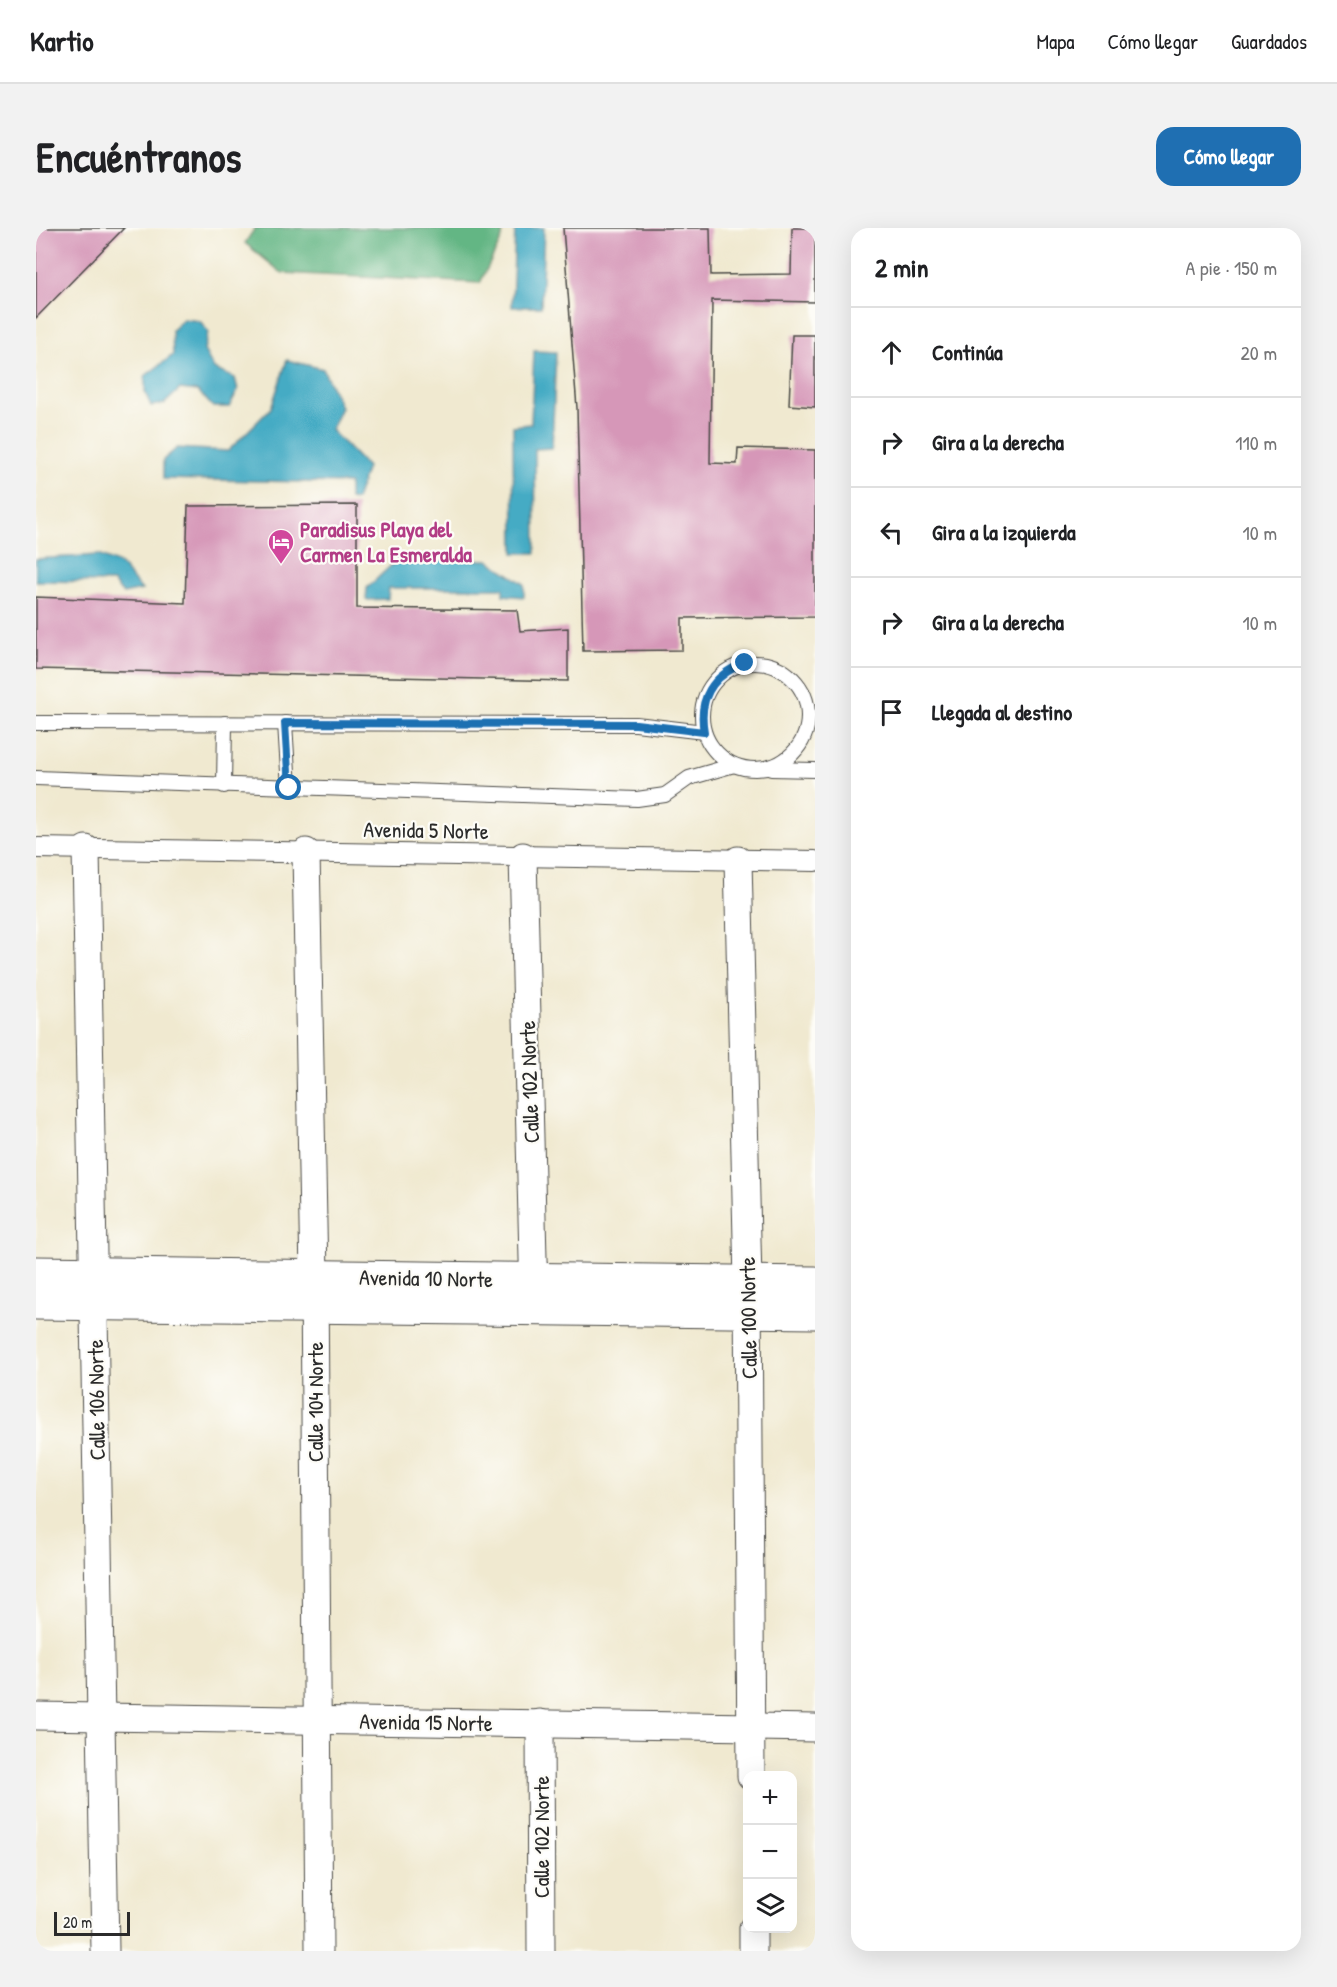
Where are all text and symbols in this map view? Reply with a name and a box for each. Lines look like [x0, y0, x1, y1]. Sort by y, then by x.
text: Kartio [30, 22, 94, 60]
text: Mapa [1036, 27, 1074, 56]
text: Cómo llegar [1107, 27, 1198, 56]
text: Guardados [1231, 27, 1307, 56]
button: Cómo llegar [1156, 127, 1301, 186]
text: Encuéntranos [36, 128, 242, 185]
text: 2 min [875, 250, 928, 285]
text: A pie · 150 m [1186, 254, 1277, 281]
icon: ahead [875, 336, 908, 369]
text: Continúa [932, 337, 1003, 367]
text: 20 m [1240, 339, 1277, 366]
icon: right [875, 426, 908, 459]
text: Gira a la derecha [932, 427, 1064, 457]
text: 110 m [1235, 429, 1277, 456]
place label: Paradisus Playa del Carmen La Esmeralda [300, 514, 472, 569]
icon: left [875, 516, 908, 549]
text: Gira a la izquierda [932, 517, 1076, 547]
text: 10 m [1243, 519, 1277, 546]
hotel icon: Paradisus Playa del Carmen La Esmeralda [266, 527, 296, 565]
icon: right [875, 606, 908, 639]
text: Gira a la derecha [932, 607, 1064, 637]
text: 10 m [1243, 609, 1277, 636]
route end [731, 649, 757, 675]
icon: arrive [875, 696, 908, 729]
text: Llegada al destino [932, 697, 1072, 727]
route start [275, 774, 301, 800]
street label: Avenida 5 Norte [363, 814, 489, 846]
street label: Calle 102 Norte [512, 1020, 546, 1144]
street label: Calle 100 Norte [732, 1256, 764, 1379]
street label: Avenida 10 Norte [359, 1262, 493, 1294]
street label: Calle 106 Norte [80, 1339, 112, 1461]
street label: Calle 104 Norte [300, 1342, 330, 1462]
street label: Avenida 15 Norte [359, 1706, 493, 1738]
map controls [743, 1771, 797, 1933]
button: + [743, 1771, 797, 1825]
street label: Calle 102 Norte [526, 1775, 556, 1898]
button: − [743, 1825, 797, 1879]
button: layers [743, 1879, 797, 1933]
scale bar [54, 1909, 130, 1936]
text: 20 m [63, 1911, 92, 1933]

